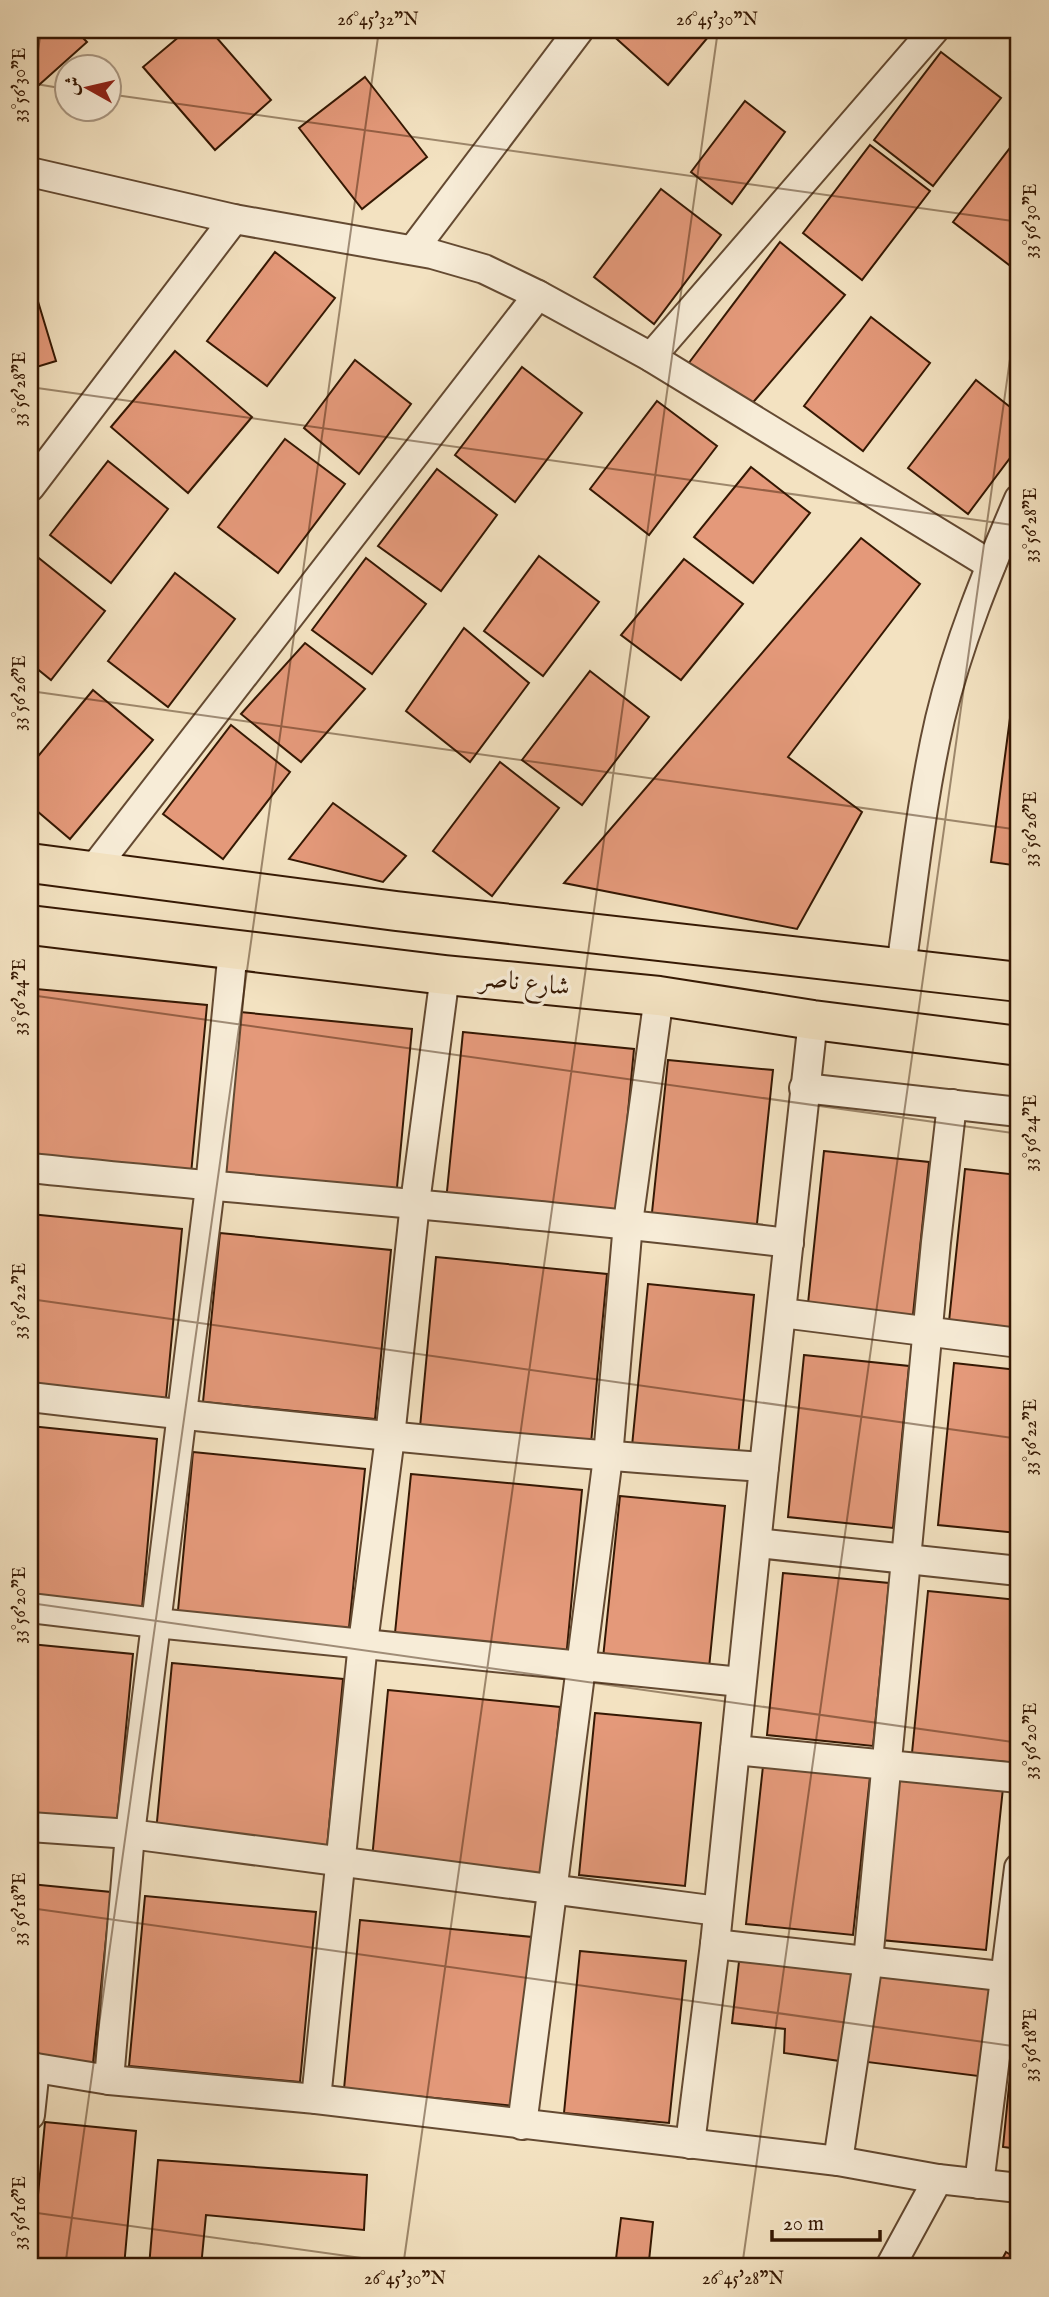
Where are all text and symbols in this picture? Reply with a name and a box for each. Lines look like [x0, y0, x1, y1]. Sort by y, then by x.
text: 26°45'32"N [337, 9, 419, 32]
text: 26°45'30"N [676, 9, 758, 32]
text: 33°56'30"E [9, 47, 32, 123]
north arrow [52, 52, 122, 122]
text: ش [60, 75, 86, 97]
text: 33°56'30"E [1020, 183, 1043, 259]
text: 33°56'28"E [9, 351, 32, 427]
text: 33°56'28"E [1020, 487, 1043, 563]
text: 33°56'26"E [9, 655, 32, 731]
text: 33°56'26"E [1020, 791, 1043, 867]
text: 33°56'24"E [9, 959, 32, 1035]
street label: شارع ناصر [475, 962, 571, 1008]
text: 33°56'24"E [1020, 1095, 1043, 1171]
text: 33°56'22"E [9, 1263, 32, 1339]
text: 33°56'22"E [1020, 1399, 1043, 1475]
text: 33°56'20"E [9, 1567, 32, 1643]
text: 33°56'20"E [1020, 1703, 1043, 1779]
text: 33°56'18"E [9, 1872, 32, 1946]
text: 33°56'18"E [1020, 2008, 1043, 2082]
text: 33°56'16"E [9, 2176, 32, 2250]
scale bar [772, 2199, 881, 2243]
text: 20 m [783, 2211, 824, 2238]
text: 26°45'30"N [364, 2268, 446, 2291]
text: 26°45'28"N [702, 2268, 784, 2291]

